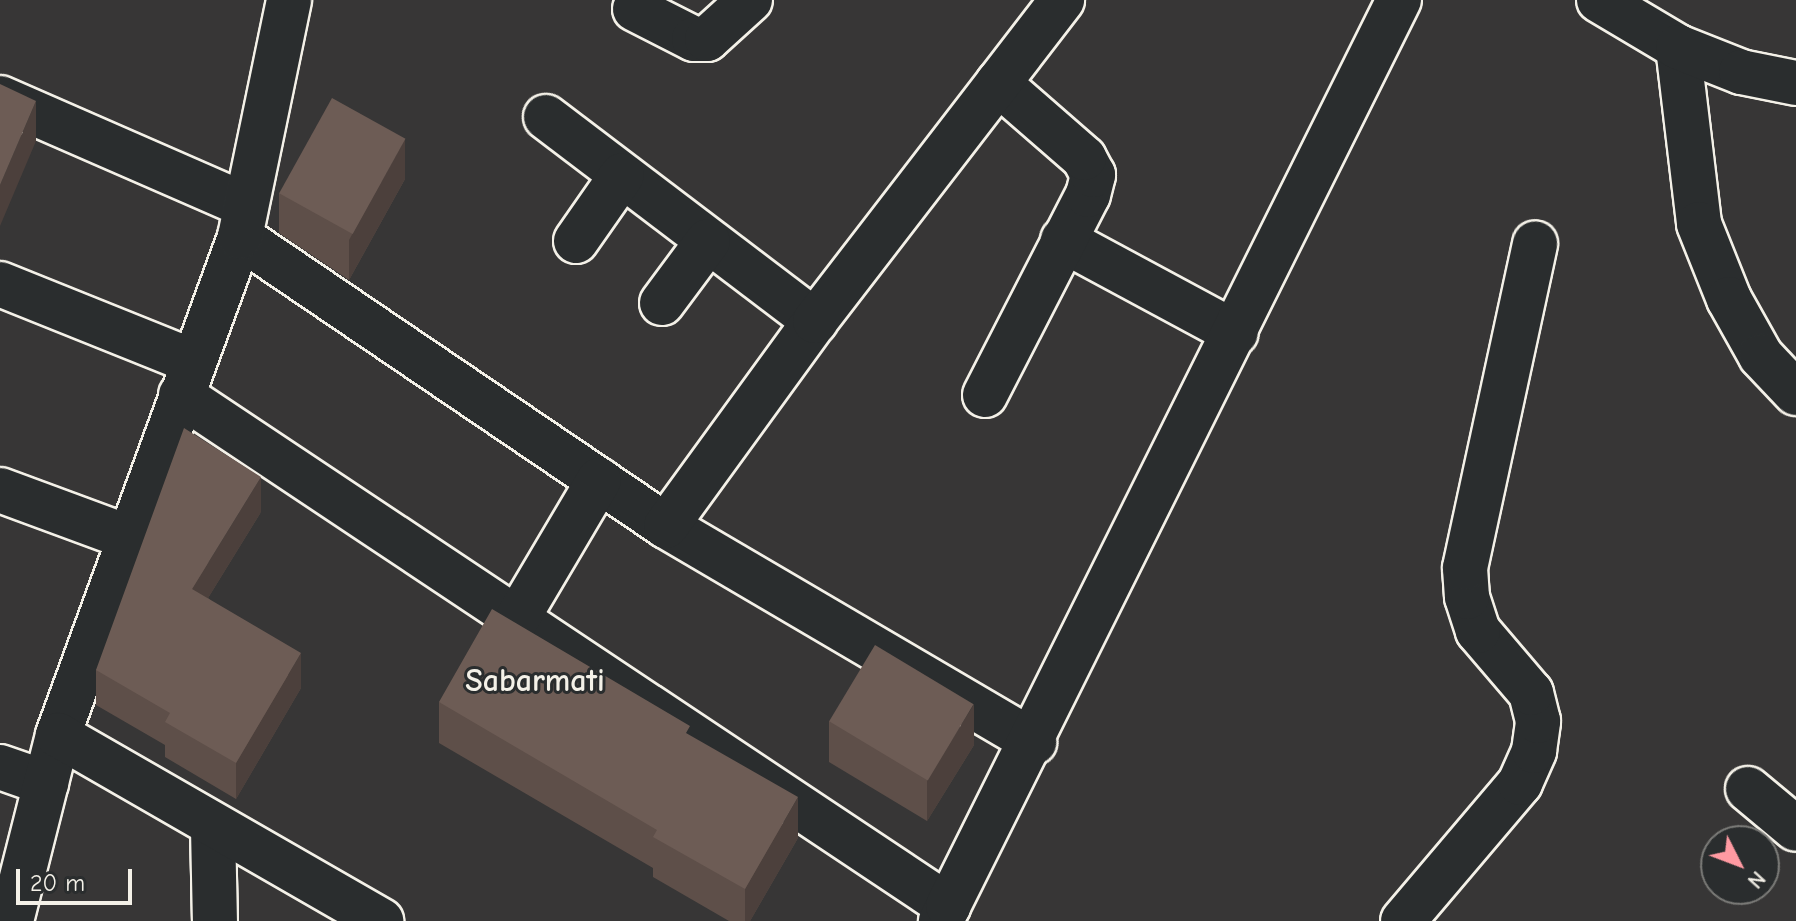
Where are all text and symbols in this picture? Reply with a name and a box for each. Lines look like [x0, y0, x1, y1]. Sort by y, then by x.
district label: Sabarmati [465, 662, 605, 700]
north arrow [1700, 825, 1780, 905]
scale bar [20, 853, 136, 903]
text: N [1742, 866, 1771, 894]
text: 20 m [30, 869, 85, 897]

